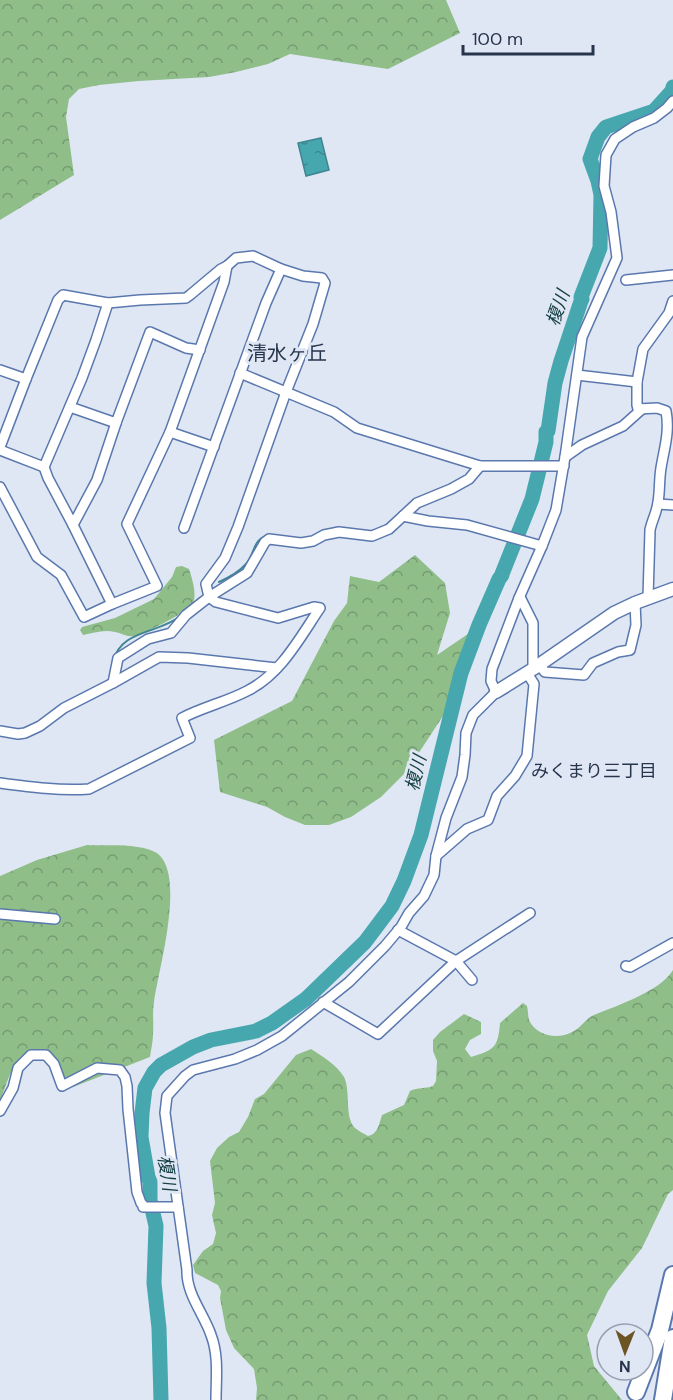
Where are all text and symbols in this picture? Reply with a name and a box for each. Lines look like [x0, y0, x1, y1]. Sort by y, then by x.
scale bar [463, 18, 594, 56]
text: 100 m [472, 27, 523, 51]
water label: 榎川 [541, 285, 576, 329]
district label: 清水ヶ丘 [247, 340, 327, 366]
water label: 榎川 [400, 751, 432, 793]
district label: みくまり三丁目 [531, 759, 657, 783]
water label: 榎川 [152, 1153, 182, 1195]
north arrow [595, 1322, 655, 1382]
text: N [619, 1356, 631, 1377]

